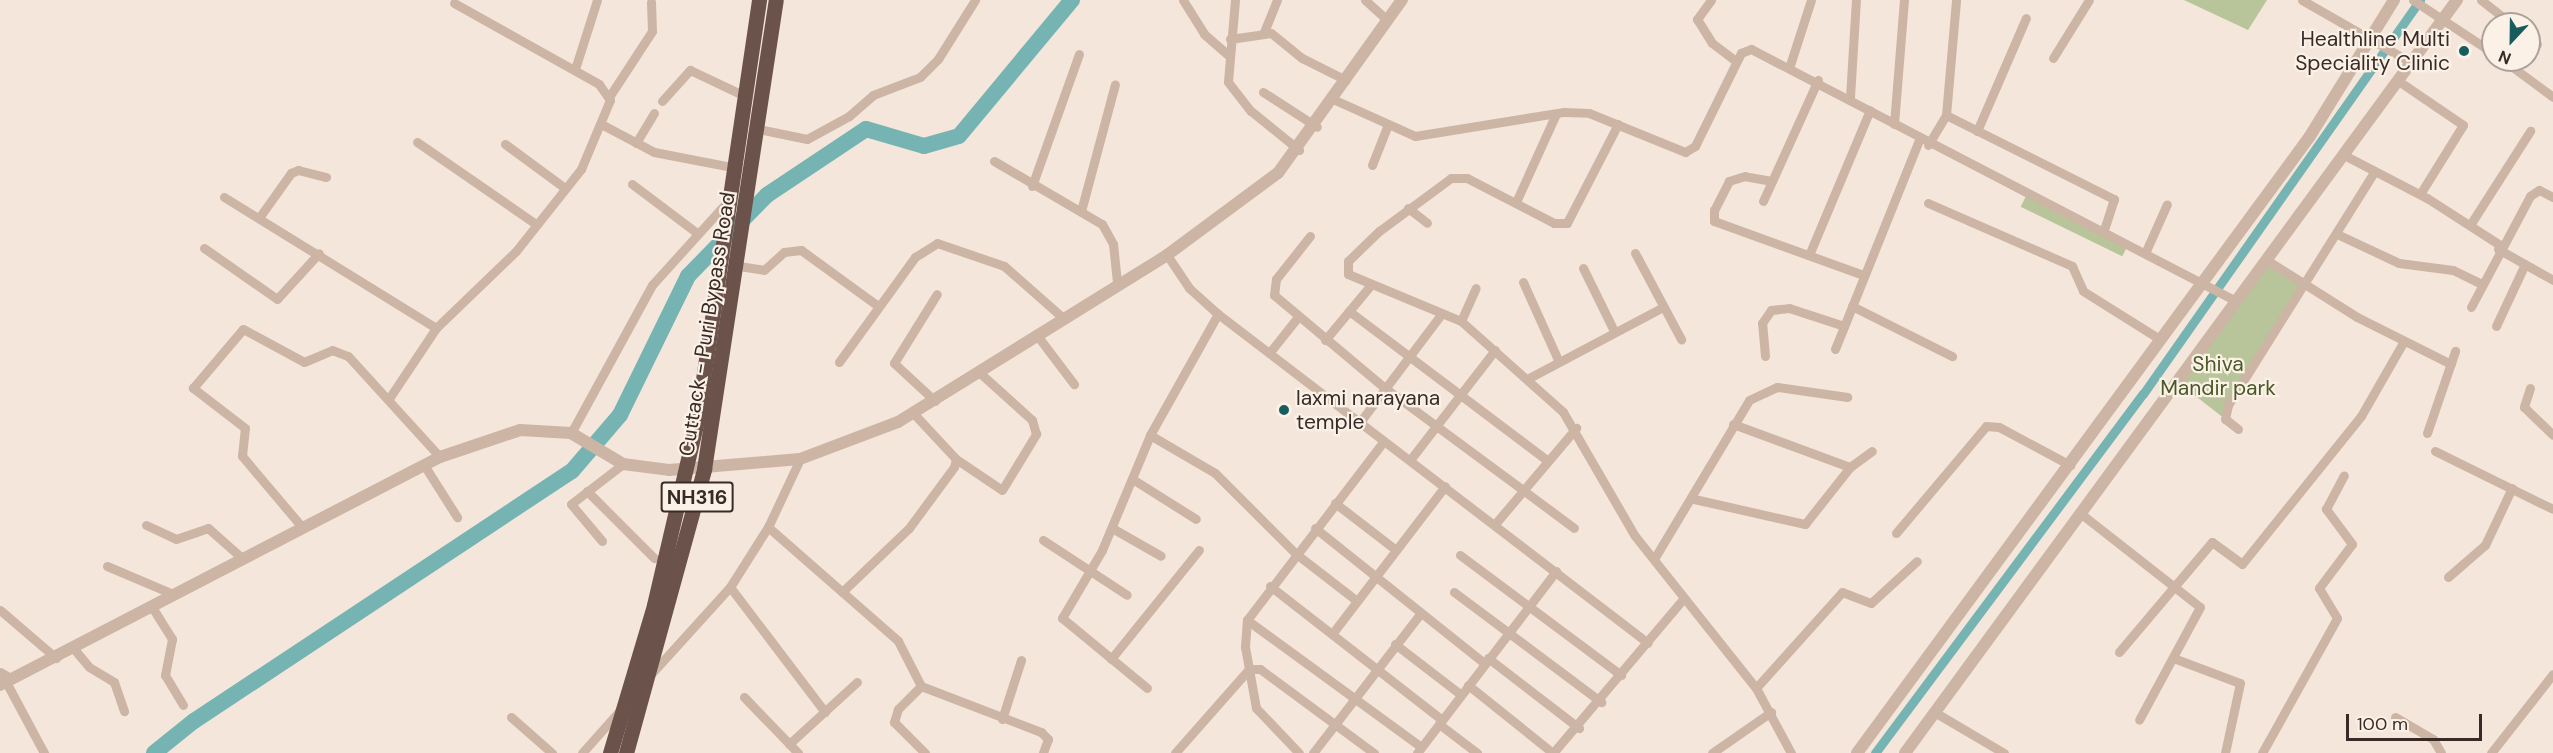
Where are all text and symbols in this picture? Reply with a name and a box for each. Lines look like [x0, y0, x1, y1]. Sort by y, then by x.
north arrow [2481, 12, 2541, 72]
place label: Healthline Multi Speciality Clinic [2295, 26, 2450, 76]
marker: Healthline Multi Speciality Clinic [2455, 42, 2473, 60]
text: N [2495, 45, 2514, 69]
street label: Cuttack - Puri Bypass Road [674, 190, 740, 458]
park label: Shiva Mandir park [2160, 351, 2276, 401]
place label: laxmi narayana temple [1296, 385, 1440, 435]
marker: laxmi narayana temple [1277, 403, 1291, 417]
road number: NH316 [660, 480, 734, 514]
scale bar [2349, 702, 2486, 740]
text: 100 m [2357, 712, 2408, 736]

